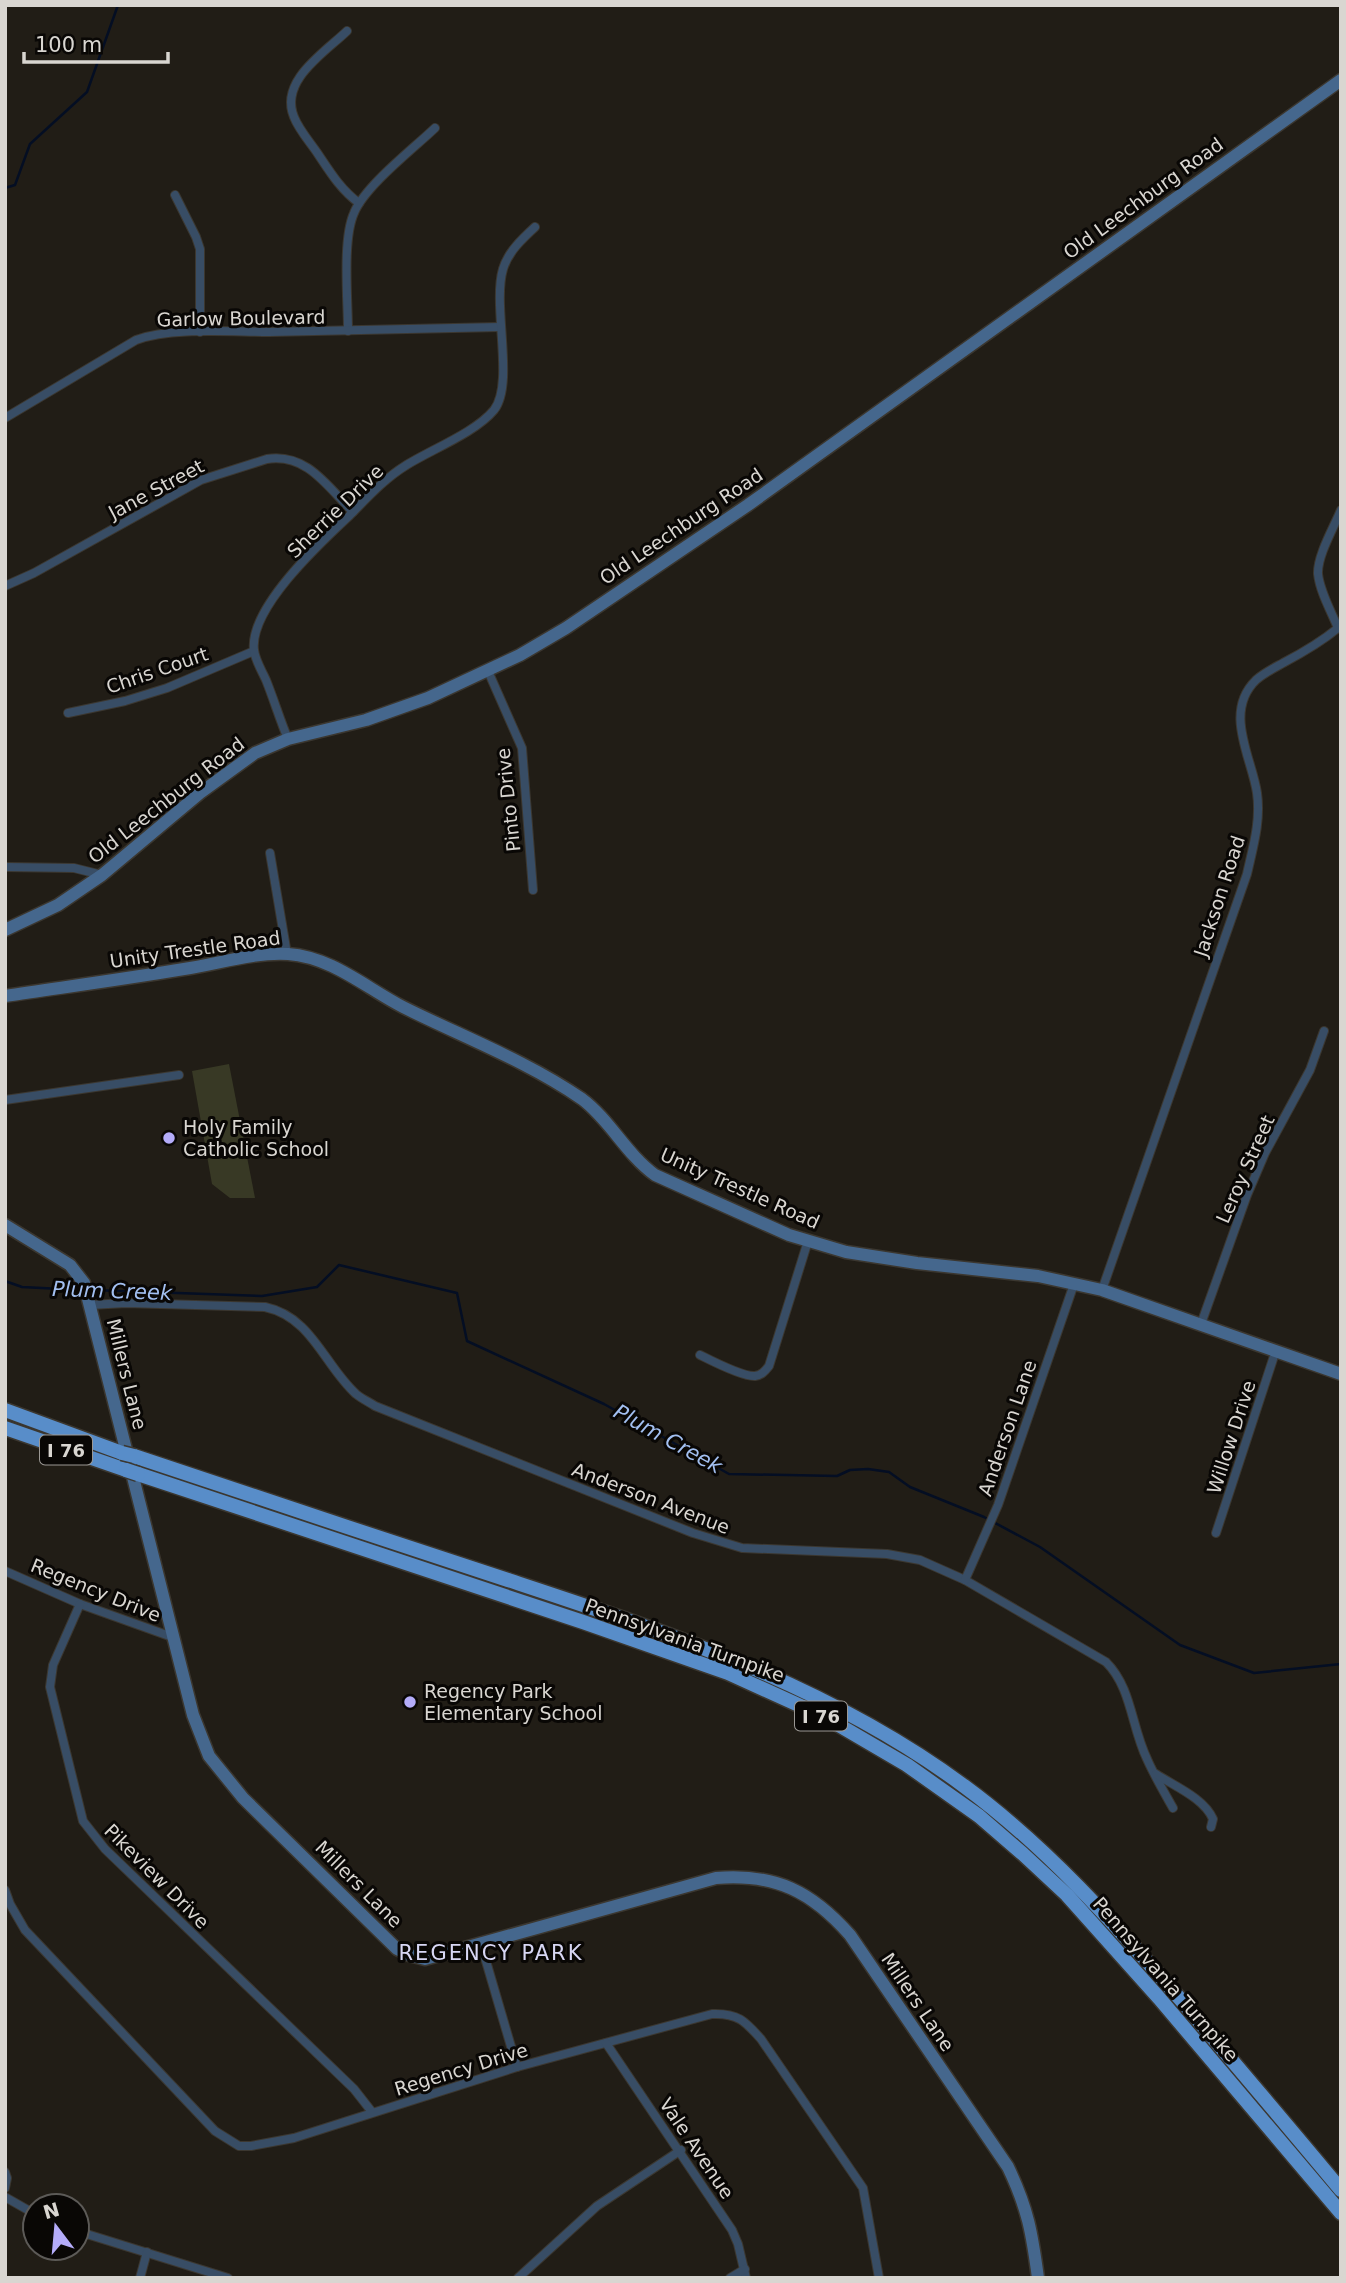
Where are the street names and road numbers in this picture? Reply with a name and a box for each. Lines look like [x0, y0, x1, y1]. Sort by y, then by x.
street label: Old Leechburg Road [1059, 133, 1227, 263]
street label: Garlow Boulevard [156, 306, 326, 330]
street label: Jane Street [104, 455, 207, 524]
street label: Sherrie Drive [282, 460, 388, 562]
street label: Old Leechburg Road [595, 463, 767, 589]
street label: Chris Court [103, 642, 211, 698]
street label: Old Leechburg Road [84, 732, 248, 868]
street label: Pinto Drive [492, 747, 524, 853]
street label: Jackson Road [1189, 833, 1249, 960]
street label: Unity Trestle Road [108, 926, 282, 972]
street label: Leroy Street [1211, 1112, 1279, 1226]
street label: Unity Trestle Road [657, 1143, 823, 1233]
street label: Millers Lane [103, 1316, 151, 1432]
street label: Anderson Lane [973, 1357, 1041, 1499]
street label: Willow Drive [1202, 1377, 1260, 1497]
road number: I 76 [40, 1436, 92, 1464]
street label: Anderson Avenue [569, 1458, 733, 1538]
street label: Regency Drive [28, 1554, 164, 1626]
street label: Pennsylvania Turnpike [582, 1594, 788, 1686]
road number: I 76 [795, 1702, 847, 1730]
street label: Pikeview Drive [100, 1819, 214, 1933]
street label: Millers Lane [311, 1836, 407, 1932]
street label: Pennsylvania Turnpike [1089, 1892, 1243, 2066]
street label: Millers Lane [877, 1949, 959, 2055]
street label: Regency Drive [392, 2038, 530, 2100]
street label: Vale Avenue [655, 2093, 739, 2203]

